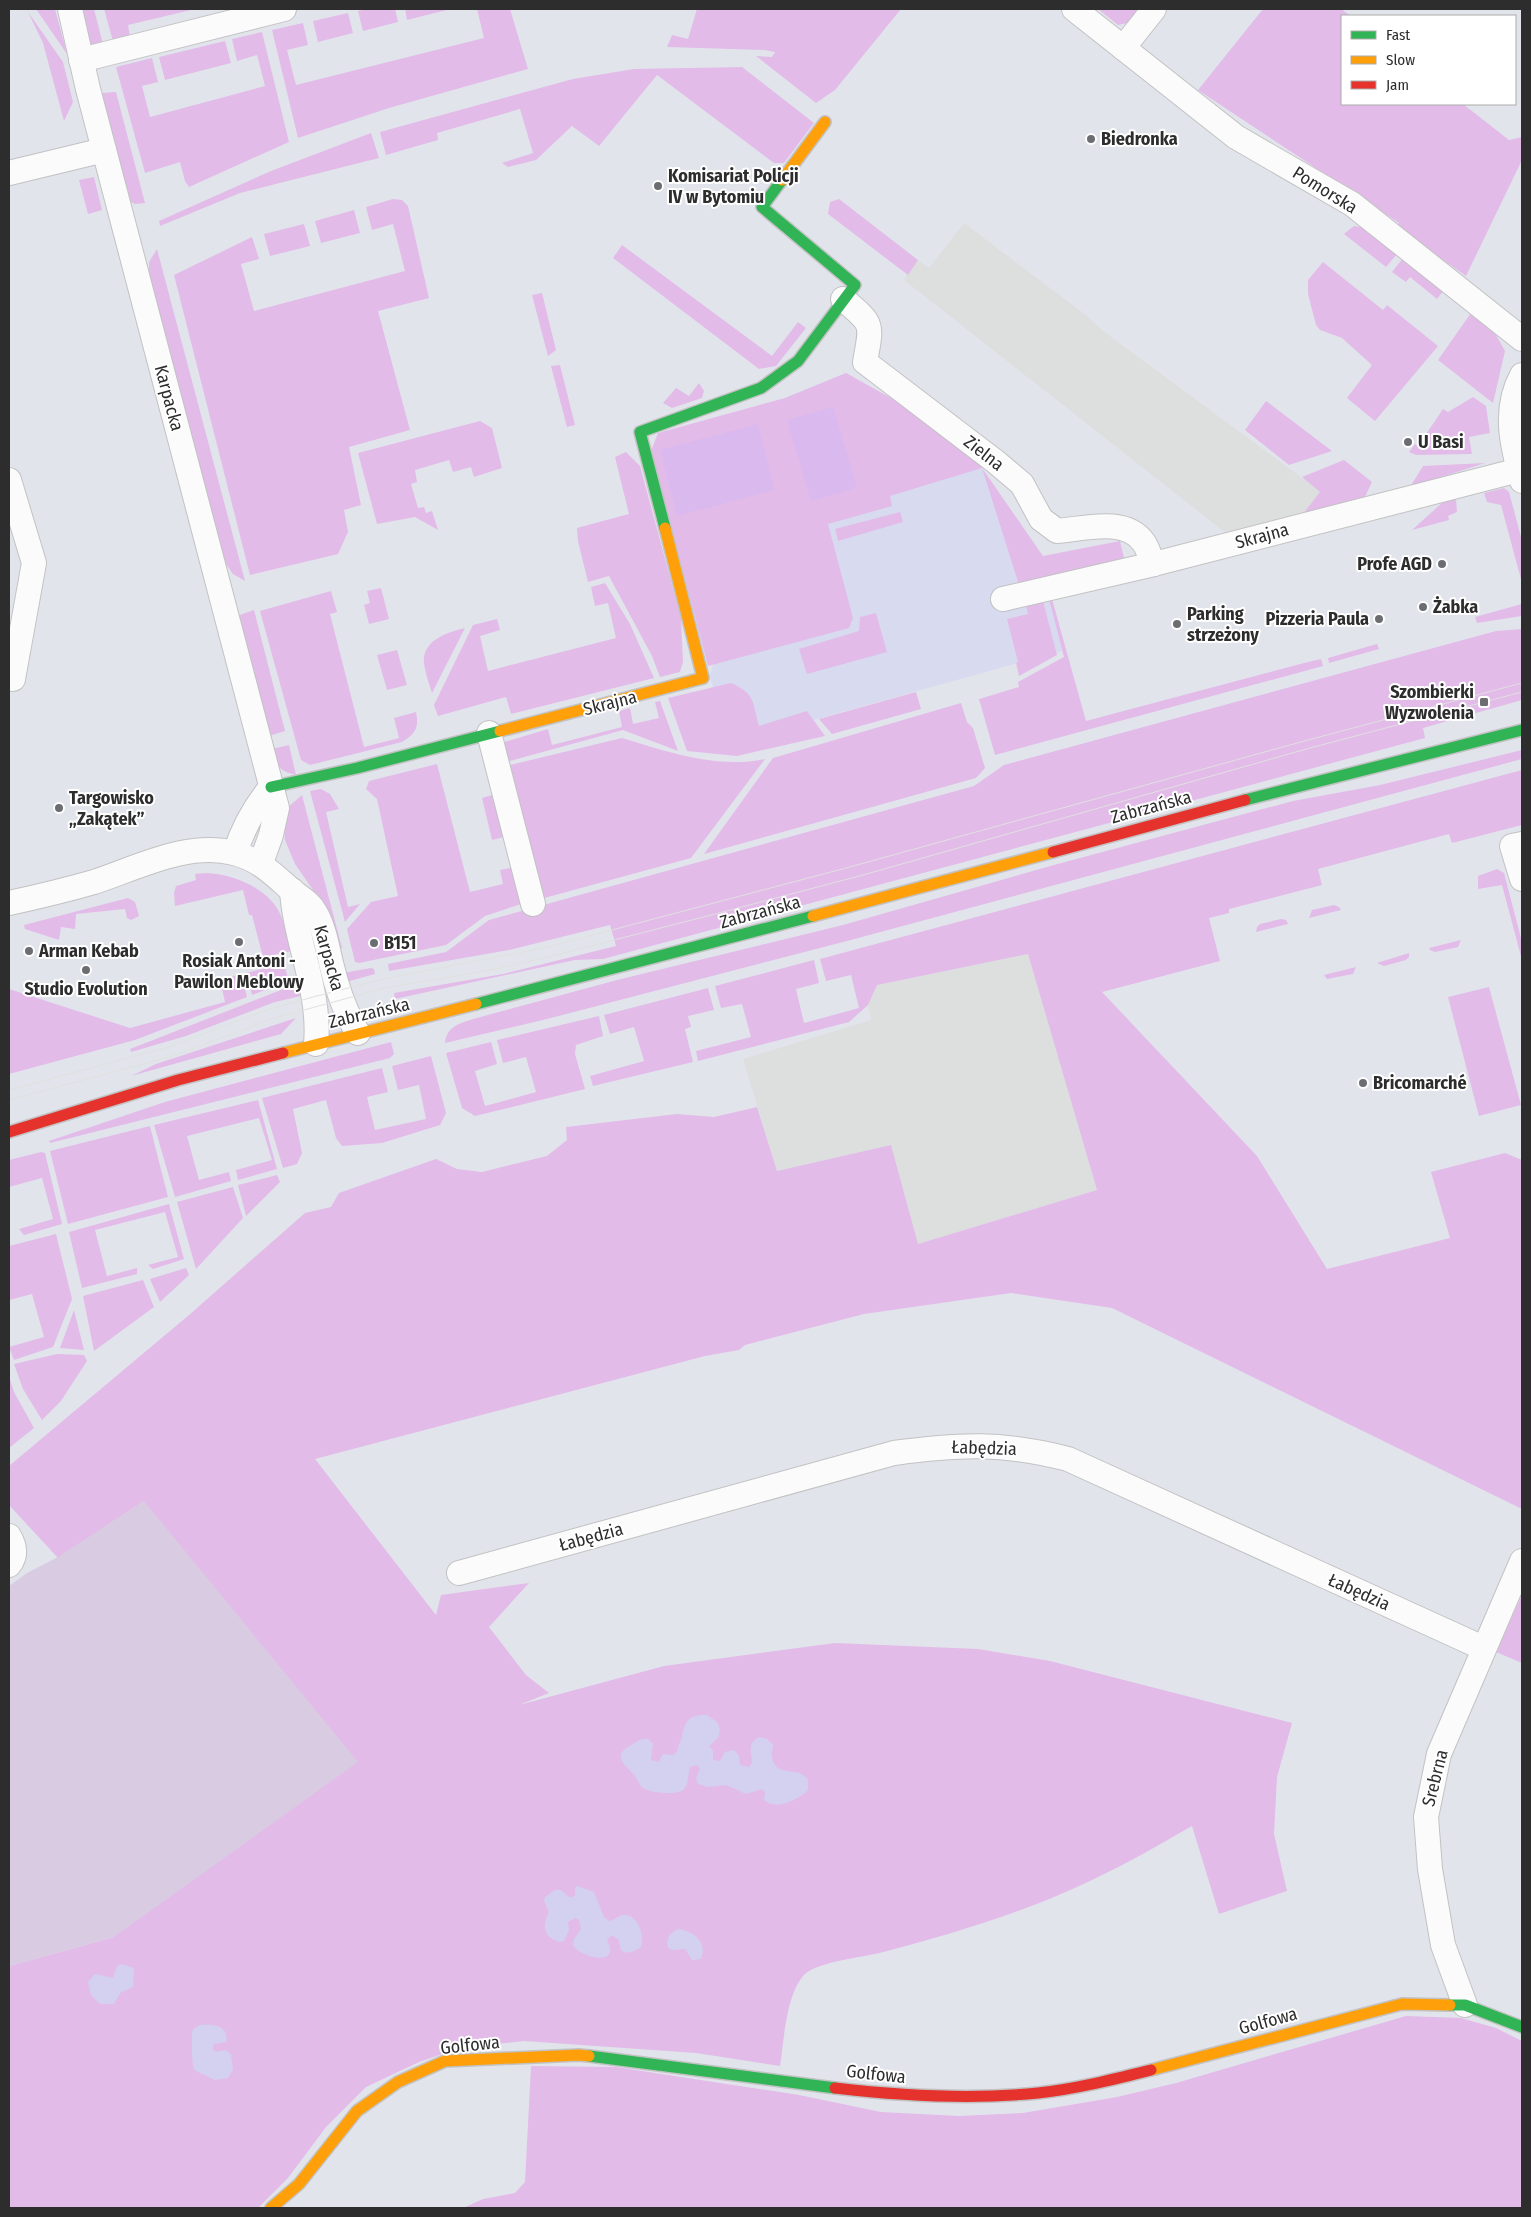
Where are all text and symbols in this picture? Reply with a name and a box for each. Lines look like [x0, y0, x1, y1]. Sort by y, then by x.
legend [1341, 15, 1516, 105]
text: Fast [1386, 26, 1410, 44]
text: Slow [1386, 51, 1415, 69]
text: Jam [1386, 76, 1409, 94]
place label: Biedronka [1101, 128, 1178, 150]
marker: Biedronka [1085, 133, 1097, 145]
street label: Pomorska [1289, 162, 1362, 219]
place label: Komisariat Policji IV w Bytomiu [668, 165, 799, 208]
marker: Komisariat Policji IV w Bytomiu [652, 180, 664, 192]
street label: Karpacka [150, 363, 188, 434]
street label: Zielna [960, 430, 1009, 476]
place label: U Basi [1418, 431, 1464, 453]
marker: U Basi [1402, 436, 1414, 448]
street label: Skrajna [1233, 518, 1291, 554]
place label: Profe AGD [1357, 553, 1432, 575]
marker: Profe AGD [1436, 558, 1448, 570]
place label: Żabka [1433, 596, 1478, 618]
marker: Żabka [1417, 601, 1429, 613]
place label: Parking strzeżony [1187, 603, 1259, 646]
place label: Pizzeria Paula [1266, 608, 1369, 630]
marker: Pizzeria Paula [1373, 613, 1385, 625]
marker: Parking strzeżony [1171, 618, 1183, 630]
place label: Szombierki Wyzwolenia [1385, 681, 1474, 724]
street label: Skrajna [581, 686, 639, 720]
marker: Szombierki Wyzwolenia [1478, 696, 1490, 708]
street label: Zabrzańska [1108, 786, 1194, 828]
place label: Targowisko „Zakątek” [69, 787, 154, 830]
marker: Targowisko „Zakątek” [53, 802, 65, 814]
street label: Zabrzańska [717, 891, 803, 933]
street label: Karpacka [309, 923, 349, 994]
place label: B151 [384, 932, 416, 954]
marker: Rosiak Antoni - Pawilon Meblowy [233, 936, 245, 948]
marker: B151 [368, 937, 380, 949]
place label: Arman Kebab [38, 940, 139, 962]
marker: Arman Kebab [23, 945, 35, 957]
place label: Rosiak Antoni - Pawilon Meblowy [174, 950, 304, 993]
marker: Studio Evolution [80, 964, 92, 976]
place label: Studio Evolution [24, 978, 148, 1000]
street label: Zabrzańska [326, 993, 412, 1033]
place label: Bricomarché [1373, 1072, 1467, 1094]
marker: Bricomarché [1357, 1077, 1369, 1089]
street label: Łabędzia [951, 1436, 1017, 1460]
street label: Łabędzia [556, 1518, 626, 1556]
street label: Łabędzia [1325, 1569, 1394, 1615]
street label: Srebrna [1417, 1747, 1453, 1809]
street label: Golfowa [1236, 2003, 1300, 2039]
street label: Golfowa [439, 2031, 501, 2059]
street label: Golfowa [845, 2060, 907, 2088]

